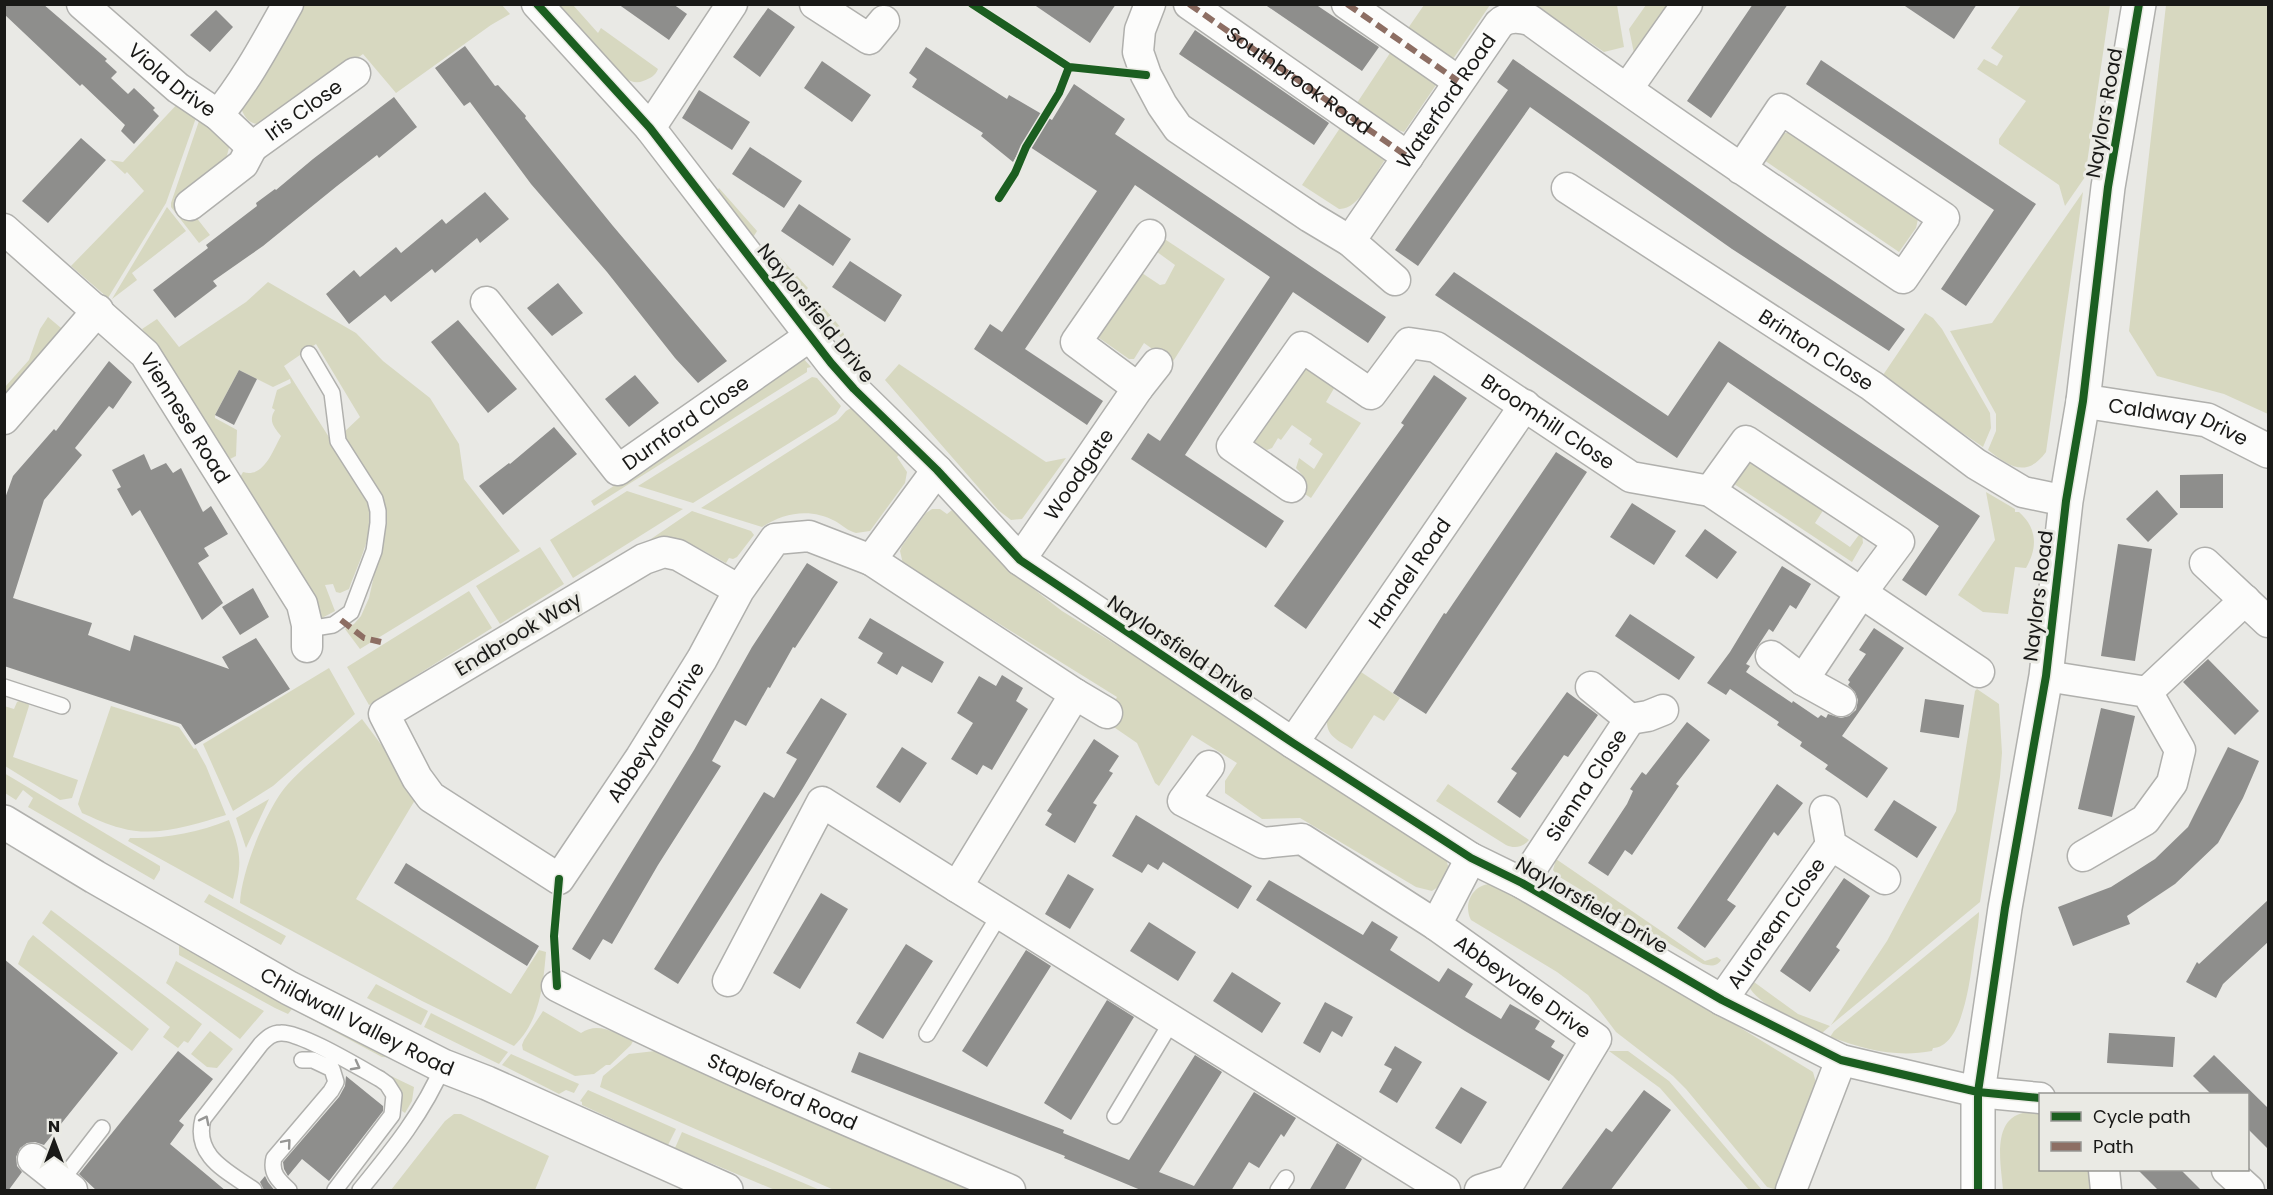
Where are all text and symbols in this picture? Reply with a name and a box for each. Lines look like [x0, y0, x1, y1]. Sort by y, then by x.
street label: Southbrook Road [1220, 20, 1377, 141]
street label: Waterford Road [1390, 28, 1502, 174]
street label: Viola Drive [122, 37, 222, 124]
street label: Naylors Road [2079, 46, 2129, 180]
street label: Iris Close [259, 73, 348, 147]
street label: Naylorsfield Drive [751, 237, 881, 389]
street label: Brinton Close [1753, 302, 1879, 397]
street label: Viennese Road [134, 347, 237, 489]
street label: Broomhill Close [1476, 367, 1620, 476]
street label: Durnford Close [616, 369, 755, 477]
street label: Caldway Drive [2107, 391, 2253, 453]
street label: Woodgate [1037, 423, 1120, 526]
street label: Handel Road [1362, 512, 1457, 634]
street label: Naylors Road [2016, 529, 2060, 663]
street label: Endbrook Way [449, 585, 587, 683]
street label: Naylorsfield Drive [1102, 588, 1260, 708]
street label: Abbeyvale Drive [600, 656, 711, 808]
street label: Sienna Close [1539, 723, 1634, 847]
street label: Naylorsfield Drive [1510, 850, 1674, 960]
street label: Aurorean Close [1720, 852, 1832, 994]
street label: Abbeyvale Drive [1449, 928, 1597, 1045]
street label: Childwall Valley Road [255, 960, 458, 1083]
street label: Stapleford Road [703, 1046, 862, 1137]
one-way arrow [350, 1059, 361, 1070]
legend [2039, 1093, 2249, 1171]
text: Cycle path [2093, 1104, 2191, 1129]
north arrow [24, 1111, 84, 1171]
text: N [48, 1115, 60, 1138]
one-way arrow [198, 1115, 209, 1126]
text: Path [2093, 1134, 2134, 1159]
one-way arrow [280, 1139, 291, 1150]

